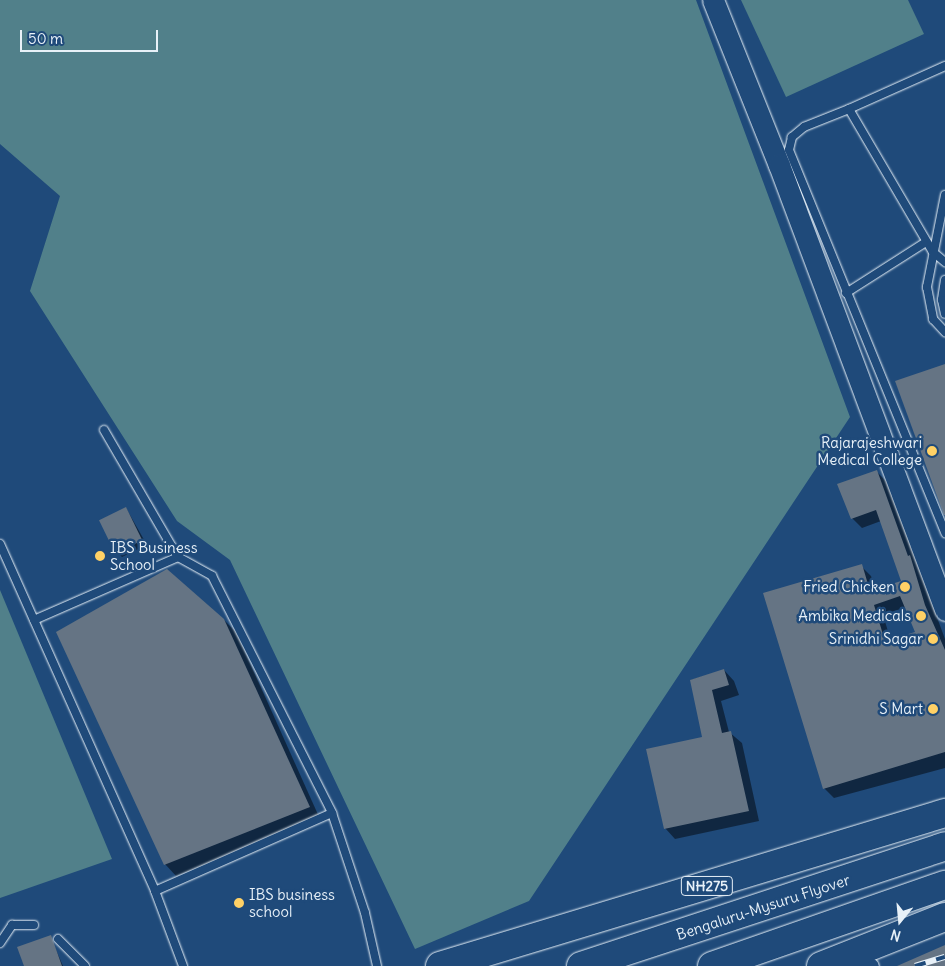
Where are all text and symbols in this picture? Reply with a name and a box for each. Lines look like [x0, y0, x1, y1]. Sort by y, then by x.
scale bar [22, 20, 160, 52]
text: 50 m [28, 29, 63, 48]
place label: Rajarajeshwari Medical College [817, 433, 922, 468]
marker: Rajarajeshwari Medical College [926, 445, 938, 457]
place label: IBS Business School [110, 538, 197, 573]
marker: IBS Business School [94, 550, 106, 562]
place label: Fried Chicken [803, 578, 895, 596]
marker: Fried Chicken [899, 581, 911, 593]
place label: Ambika Medicals [798, 607, 911, 625]
marker: Ambika Medicals [915, 610, 927, 622]
place label: Srinidhi Sagar [829, 630, 923, 648]
marker: Srinidhi Sagar [927, 633, 939, 645]
place label: S Mart [879, 700, 923, 718]
marker: S Mart [927, 703, 939, 715]
street label: Bengaluru-Mysuru Flyover [674, 870, 852, 944]
road number: NH275 [681, 874, 733, 898]
place label: IBS business school [249, 885, 335, 920]
north arrow [875, 896, 925, 946]
marker: IBS business school [233, 897, 245, 909]
text: N [888, 925, 903, 945]

